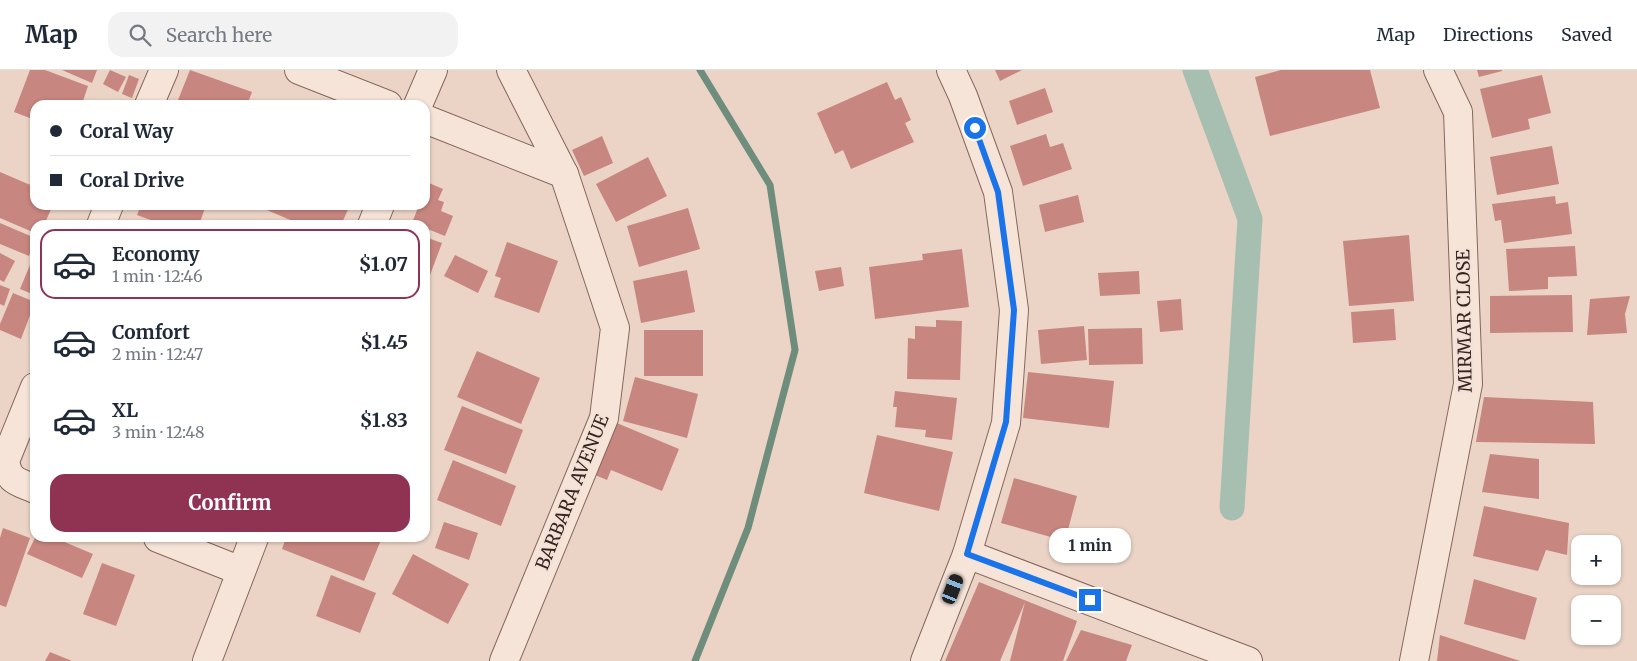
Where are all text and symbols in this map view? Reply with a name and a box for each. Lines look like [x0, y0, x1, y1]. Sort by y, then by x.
search box [108, 12, 458, 57]
text: Map [25, 19, 78, 50]
icon: search [126, 21, 154, 49]
text: Search here [166, 23, 272, 47]
text: Map [1377, 23, 1415, 46]
text: Directions [1443, 23, 1533, 46]
text: Saved [1561, 23, 1612, 46]
route start [964, 117, 986, 139]
text: Coral Way [80, 119, 174, 143]
text: Coral Drive [80, 168, 184, 192]
icon: car [52, 242, 97, 287]
text: Economy [112, 242, 200, 266]
street label: MIRMAR CLOSE [1451, 249, 1477, 393]
text: $1.07 [359, 252, 408, 276]
text: 1 min · 12:46 [112, 266, 203, 286]
icon: car [52, 320, 97, 365]
text: Comfort [112, 320, 190, 344]
text: $1.45 [360, 330, 408, 354]
text: 2 min · 12:47 [112, 344, 203, 364]
icon: car [52, 398, 97, 443]
text: XL [112, 398, 138, 422]
text: $1.83 [360, 408, 408, 432]
street label: BARBARA AVENUE [530, 410, 614, 573]
text: 3 min · 12:48 [112, 422, 205, 442]
button: Confirm [50, 474, 410, 532]
callout: 1 min [1049, 528, 1131, 562]
text: 1 min [1068, 535, 1112, 555]
map controls [1571, 535, 1621, 645]
button: + [1571, 535, 1621, 585]
car [940, 572, 965, 606]
route end [1079, 589, 1101, 611]
button: − [1571, 595, 1621, 645]

